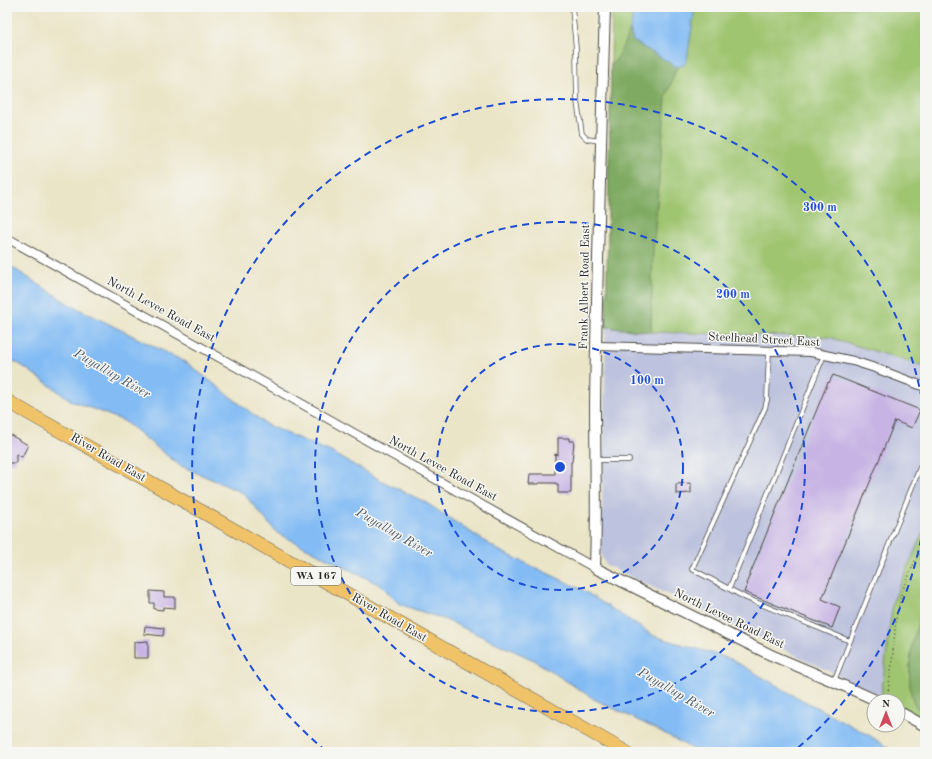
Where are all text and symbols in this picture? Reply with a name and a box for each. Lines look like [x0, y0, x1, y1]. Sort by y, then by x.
text: 300 m [803, 202, 837, 214]
street label: Frank Albert Road East [578, 224, 592, 350]
street label: North Levee Road East [105, 275, 217, 345]
text: 200 m [716, 289, 750, 301]
street label: Steelhead Street East [708, 331, 820, 349]
water label: Puyallup River [71, 346, 153, 401]
text: 100 m [630, 375, 664, 387]
street label: River Road East [68, 432, 148, 484]
street label: North Levee Road East [387, 434, 499, 504]
centre of rings [553, 460, 567, 474]
water label: Puyallup River [353, 505, 435, 560]
road number: WA 167 [291, 567, 341, 585]
street label: North Levee Road East [672, 587, 786, 651]
street label: River Road East [349, 592, 429, 644]
water label: Puyallup River [635, 665, 717, 720]
north arrow [866, 693, 906, 733]
text: N [882, 699, 891, 710]

